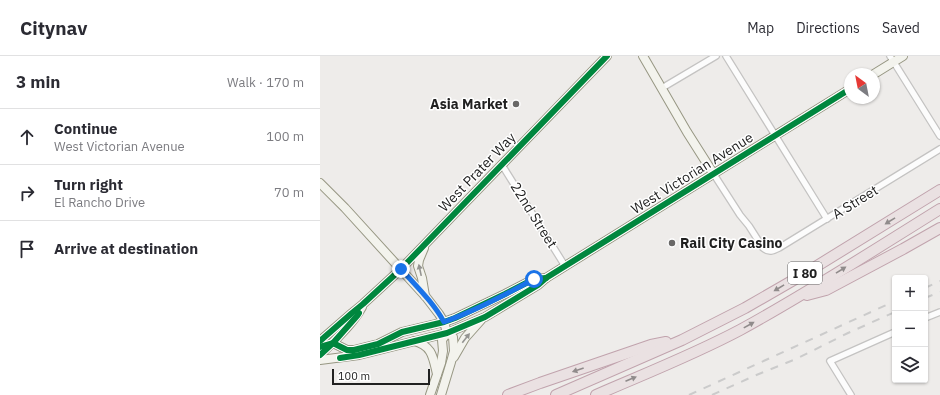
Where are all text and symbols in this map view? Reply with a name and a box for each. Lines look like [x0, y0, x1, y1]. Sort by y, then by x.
text: Citynav [20, 16, 87, 40]
text: Map [747, 19, 774, 37]
text: Directions [796, 19, 860, 37]
text: Saved [882, 19, 920, 37]
north arrow [844, 68, 880, 104]
text: 3 min [16, 71, 60, 93]
text: Walk · 170 m [227, 74, 304, 91]
place label: Asia Market [430, 95, 508, 113]
marker: Asia Market [511, 99, 521, 109]
text: Continue [54, 119, 118, 138]
icon: ahead [16, 126, 38, 148]
text: 100 m [266, 128, 304, 145]
street label: West Victorian Avenue [628, 128, 757, 218]
street label: West Prater Way [435, 129, 519, 215]
text: West Victorian Avenue [54, 138, 185, 155]
text: Turn right [54, 175, 123, 194]
street label: 22nd Street [507, 179, 561, 251]
street label: A Street [829, 181, 881, 223]
icon: right [16, 182, 38, 204]
text: 70 m [274, 184, 304, 201]
text: El Rancho Drive [54, 194, 145, 211]
one-way arrow [884, 217, 896, 224]
place label: Rail City Casino [680, 234, 783, 252]
icon: arrive [16, 238, 38, 260]
marker: Rail City Casino [667, 238, 677, 248]
text: Arrive at destination [54, 239, 198, 258]
route end [392, 260, 410, 278]
road number: I 80 [788, 262, 822, 284]
one-way arrow [417, 264, 423, 276]
one-way arrow [835, 267, 847, 274]
route start [525, 270, 543, 288]
map controls [892, 275, 928, 383]
button: + [892, 275, 928, 311]
one-way arrow [773, 285, 785, 292]
button: − [892, 311, 928, 347]
one-way arrow [743, 321, 755, 328]
one-way arrow [461, 332, 470, 343]
button: layers [892, 347, 928, 383]
scale bar [332, 367, 430, 386]
one-way arrow [571, 367, 583, 373]
text: 100 m [338, 369, 370, 383]
one-way arrow [626, 376, 638, 382]

